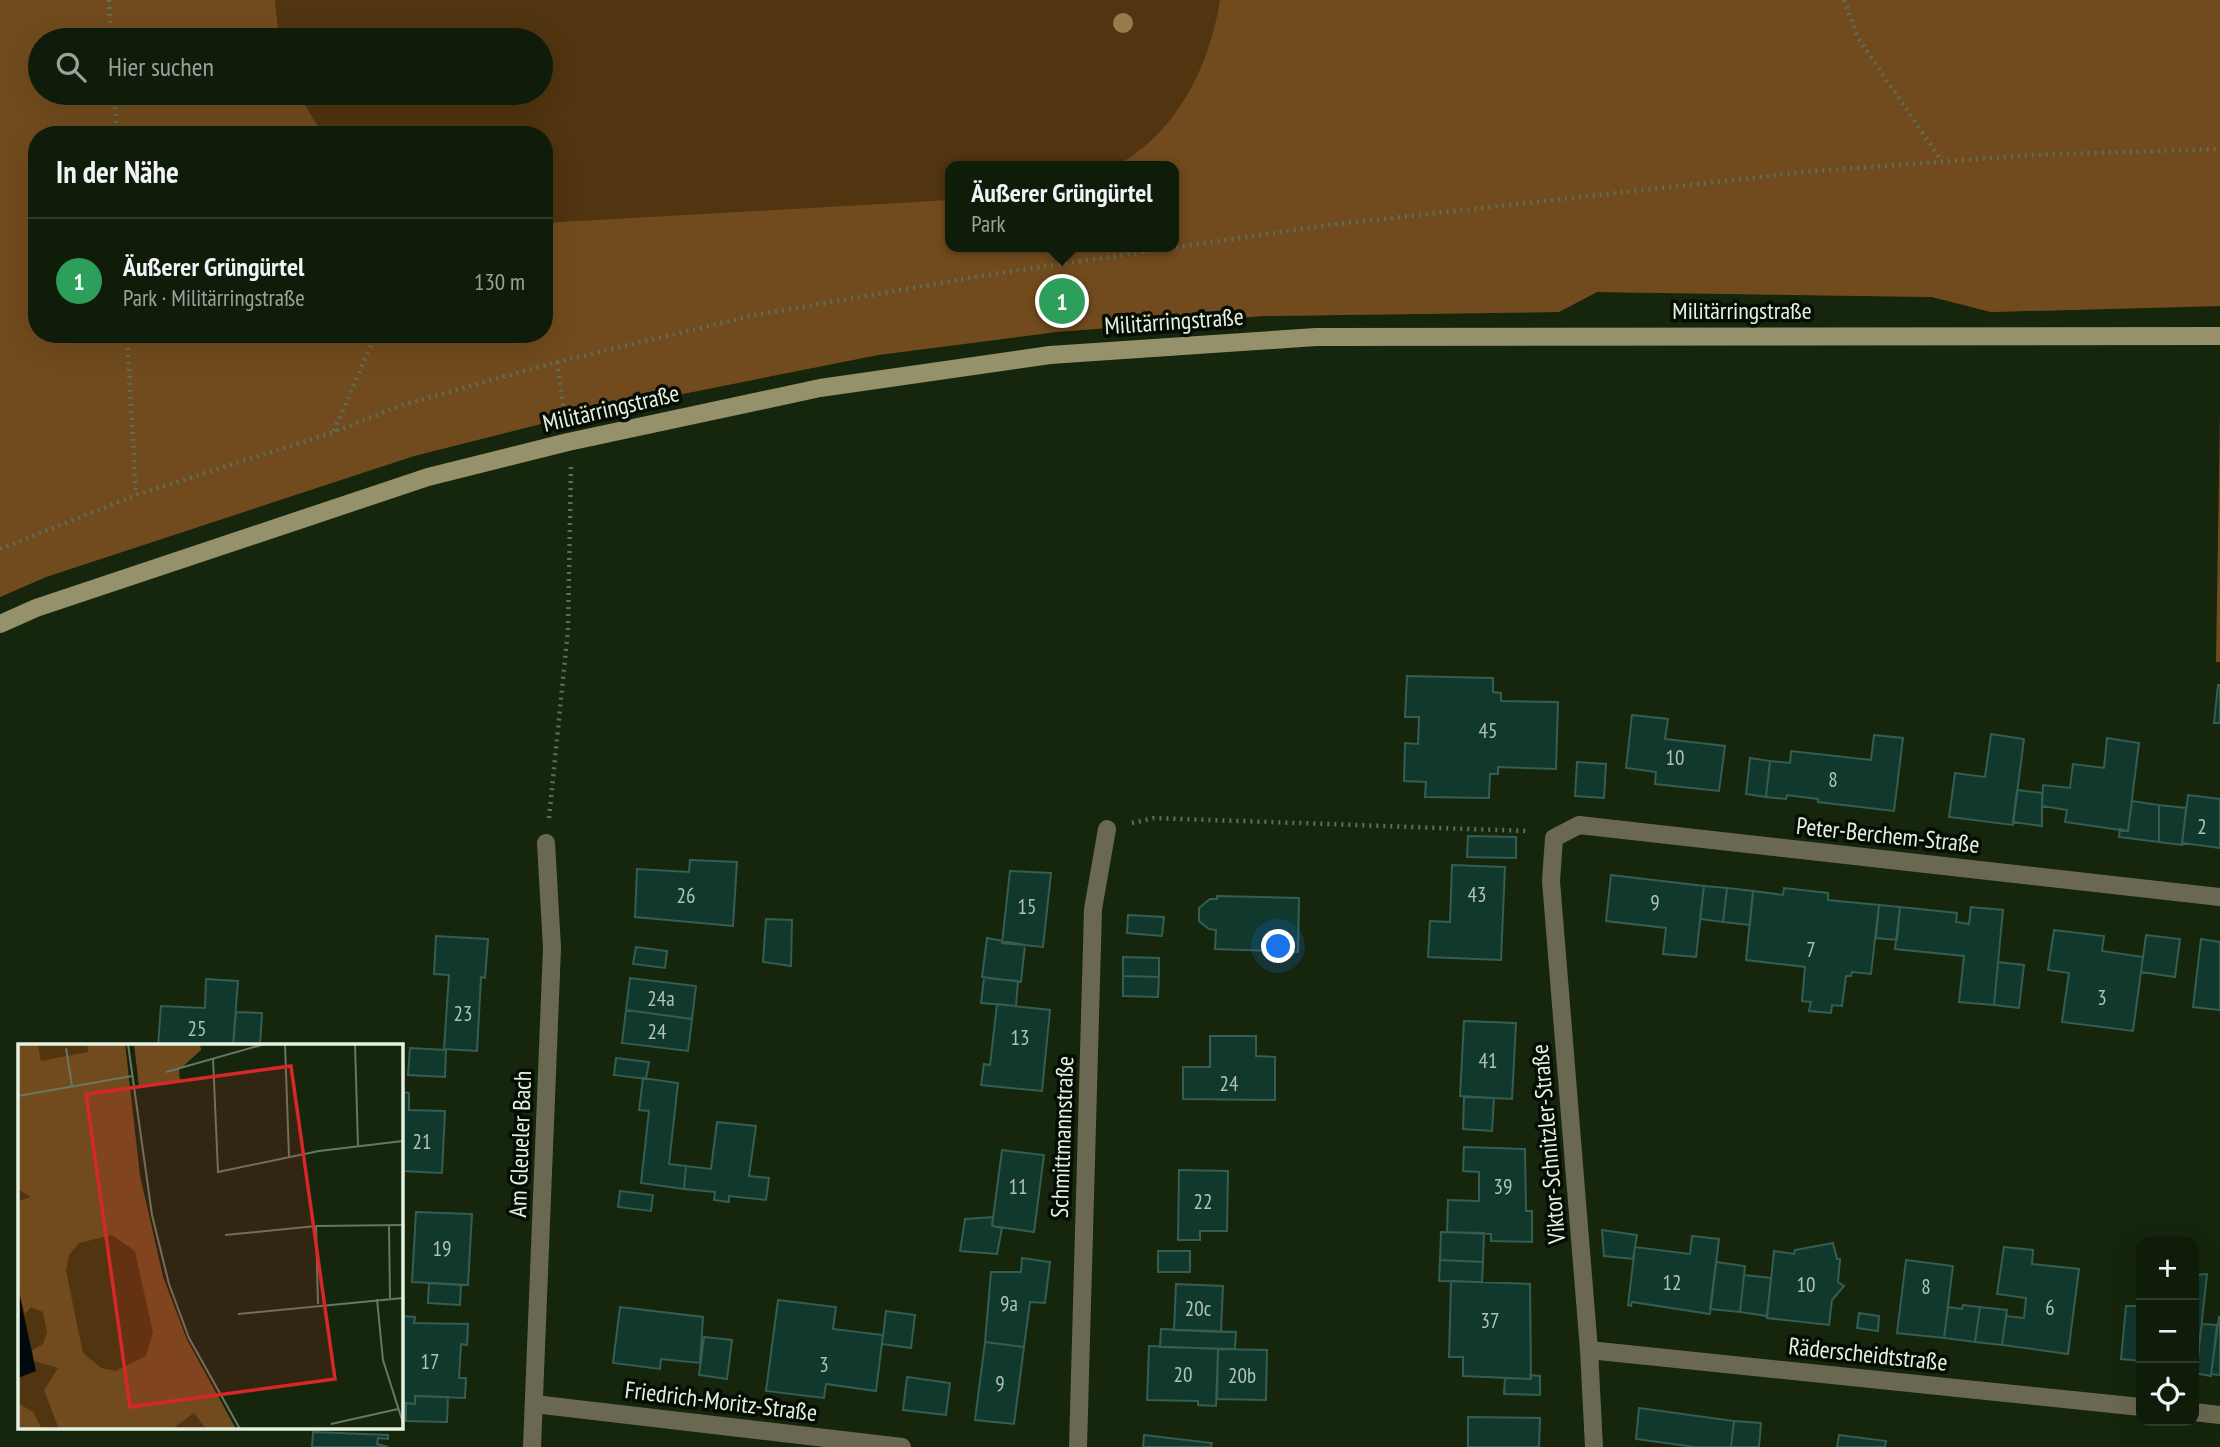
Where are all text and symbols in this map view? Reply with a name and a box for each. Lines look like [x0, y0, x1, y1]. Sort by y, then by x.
search box [28, 28, 553, 105]
icon: search [52, 48, 90, 86]
text: Hier suchen [108, 50, 214, 83]
text: In der Nähe [56, 152, 179, 191]
popup [945, 161, 1179, 252]
text: Äußerer Grüngürtel [971, 176, 1153, 209]
text: Park [971, 209, 1005, 238]
text: Äußerer Grüngürtel [123, 250, 304, 283]
text: 1 [74, 267, 85, 296]
text: 130 m [474, 267, 525, 296]
pin: 1 [1039, 275, 1085, 327]
text: Park · Militärringstraße [123, 283, 305, 312]
street label: Militärringstraße [1672, 295, 1812, 326]
street label: Militärringstraße [1103, 301, 1245, 341]
street label: Militärringstraße [540, 377, 682, 439]
house number: 45 [1479, 717, 1497, 744]
house number: 10 [1666, 744, 1684, 771]
house number: 8 [1828, 766, 1838, 793]
street label: Peter-Berchem-Straße [1795, 810, 1981, 860]
house number: 2 [2197, 813, 2207, 840]
house number: 43 [1468, 881, 1486, 908]
house number: 26 [677, 882, 695, 909]
house number: 9 [1650, 889, 1660, 916]
house number: 15 [1018, 893, 1036, 920]
your location [1261, 929, 1295, 963]
house number: 7 [1806, 936, 1816, 963]
house number: 3 [2097, 984, 2107, 1011]
house number: 24a [647, 985, 675, 1012]
house number: 23 [454, 1000, 472, 1027]
house number: 25 [188, 1015, 206, 1042]
house number: 24 [648, 1018, 667, 1045]
house number: 13 [1011, 1024, 1029, 1051]
street label: Viktor-Schnitzler-Straße [1524, 1043, 1572, 1246]
inset map [18, 1044, 402, 1430]
house number: 41 [1479, 1047, 1497, 1074]
street label: Schmittmannstraße [1044, 1055, 1080, 1219]
street label: Am Gleueler Bach [502, 1070, 538, 1218]
house number: 24 [1220, 1070, 1239, 1097]
house number: 21 [413, 1128, 431, 1155]
house number: 11 [1009, 1173, 1027, 1200]
house number: 39 [1494, 1173, 1512, 1200]
house number: 22 [1194, 1188, 1212, 1215]
house number: 19 [433, 1235, 451, 1262]
map controls [2136, 1237, 2199, 1426]
button: + [2136, 1237, 2199, 1300]
house number: 12 [1663, 1269, 1681, 1296]
house number: 10 [1797, 1271, 1815, 1298]
house number: 8 [1921, 1273, 1931, 1300]
house number: 9a [1000, 1290, 1018, 1317]
house number: 6 [2045, 1294, 2055, 1321]
house number: 20c [1185, 1295, 1212, 1322]
button: − [2136, 1300, 2199, 1363]
house number: 37 [1481, 1307, 1499, 1334]
street label: Räderscheidtstraße [1787, 1330, 1949, 1378]
house number: 17 [421, 1348, 439, 1375]
house number: 3 [819, 1351, 829, 1378]
house number: 20 [1174, 1361, 1192, 1388]
house number: 20b [1228, 1362, 1256, 1389]
button: locate [2136, 1363, 2199, 1426]
house number: 9 [995, 1370, 1005, 1397]
street label: Friedrich-Moritz-Straße [623, 1374, 819, 1428]

